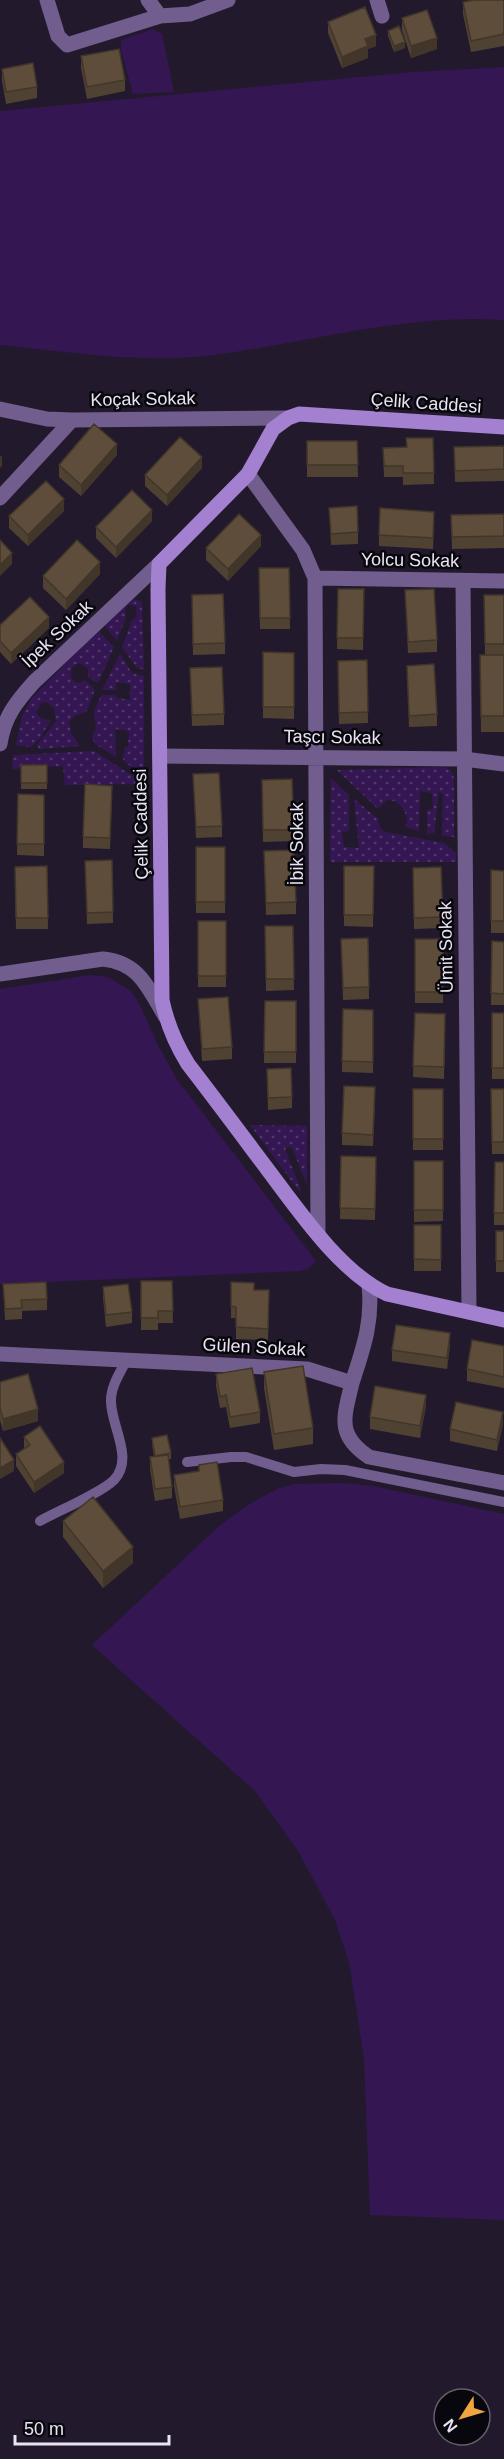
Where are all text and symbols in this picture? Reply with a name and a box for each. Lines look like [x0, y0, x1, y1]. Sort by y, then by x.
street label: Koçak Sokak [90, 388, 197, 410]
street label: Çelik Caddesi [370, 389, 482, 417]
street label: Yolcu Sokak [361, 549, 460, 571]
street label: İpek Sokak [18, 596, 97, 672]
street label: Taşcı Sokak [283, 726, 382, 748]
street label: Çelik Caddesi [130, 768, 152, 880]
street label: İbik Sokak [287, 801, 307, 886]
street label: Ümit Sokak [435, 900, 457, 993]
street label: Gülen Sokak [202, 1334, 307, 1360]
north arrow [432, 2387, 492, 2447]
scale bar [15, 2408, 170, 2446]
text: N [440, 2416, 461, 2435]
text: 50 m [24, 2419, 64, 2439]

